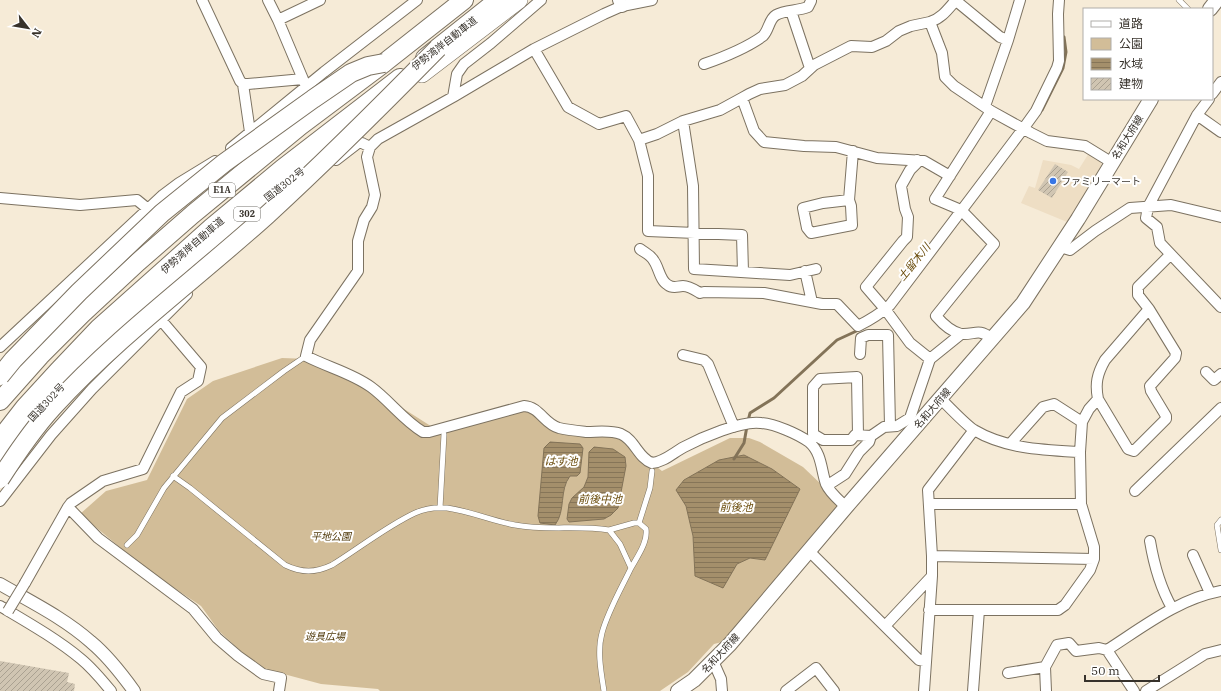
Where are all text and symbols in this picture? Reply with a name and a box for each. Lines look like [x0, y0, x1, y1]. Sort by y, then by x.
north arrow [8, 8, 48, 48]
legend [1083, 8, 1213, 100]
street label: 伊勢湾岸自動車道 [409, 14, 480, 73]
text: 道路 [1119, 16, 1143, 31]
text: N [28, 26, 45, 41]
text: 公園 [1119, 36, 1143, 51]
text: 水域 [1119, 56, 1143, 71]
text: 建物 [1119, 76, 1143, 91]
street label: 名和大府線 [1109, 113, 1146, 162]
street label: 国道302号 [261, 164, 307, 204]
place label: ファミリーマート [1061, 175, 1141, 188]
marker: ファミリーマート [1048, 176, 1058, 186]
road number: E1A [209, 183, 235, 197]
road number: 302 [234, 207, 260, 221]
street label: 伊勢湾岸自動車道 [158, 214, 227, 277]
water label: 土留木川 [895, 240, 934, 284]
street label: 国道302号 [25, 380, 67, 424]
street label: 名和大府線 [911, 385, 954, 431]
water label: はす池 [545, 454, 578, 468]
water label: 前後中池 [578, 492, 623, 506]
water label: 前後池 [720, 500, 753, 514]
park label: 平地公園 [311, 530, 353, 543]
park label: 遊具広場 [305, 630, 346, 643]
street label: 名和大府線 [699, 631, 742, 676]
scale bar [1085, 657, 1159, 683]
text: 50 m [1091, 663, 1120, 678]

